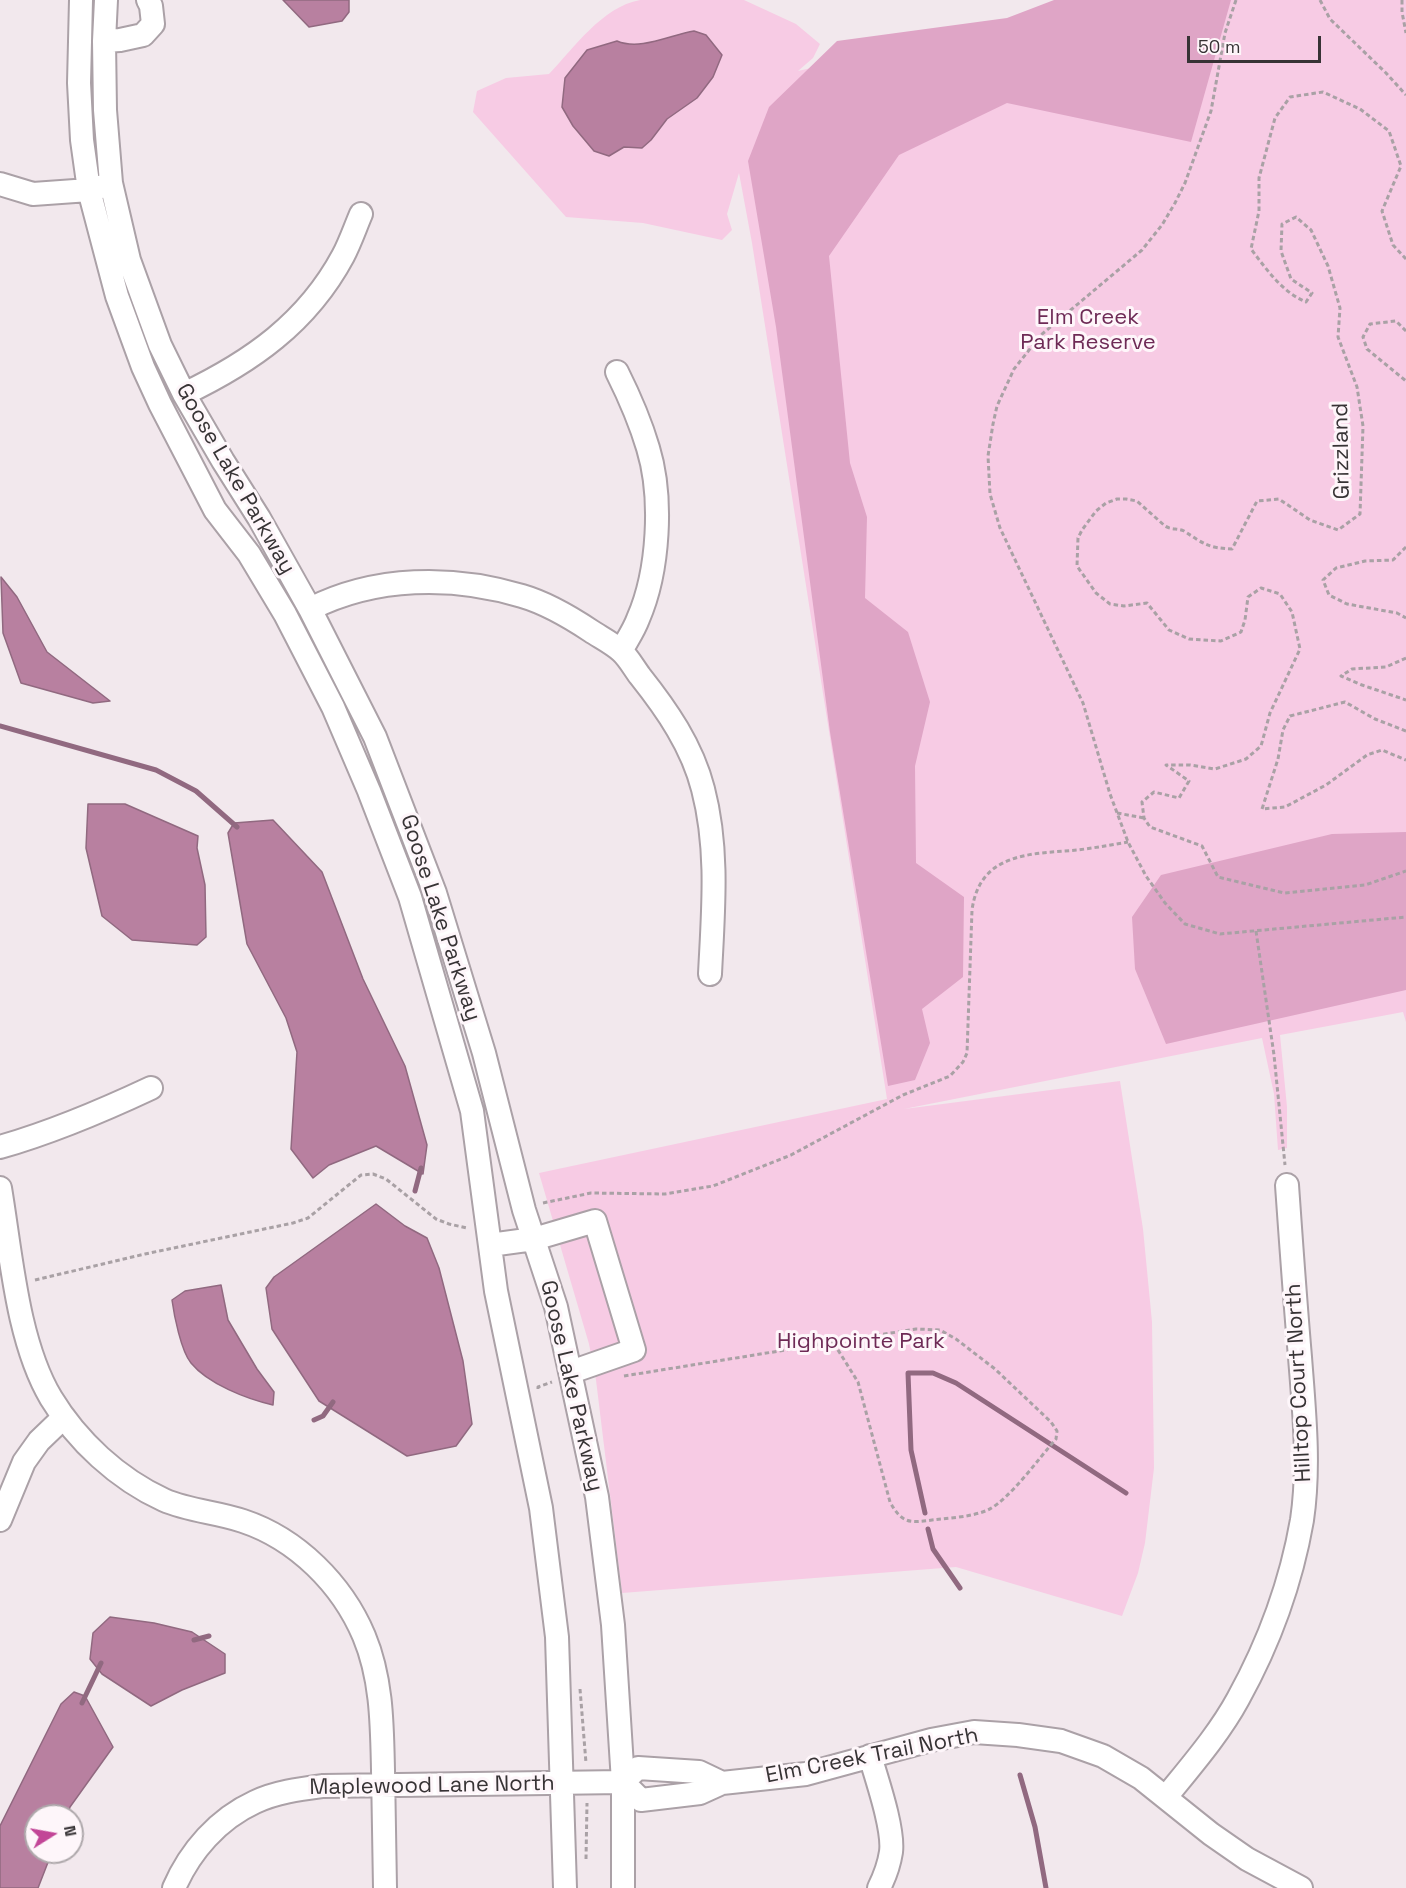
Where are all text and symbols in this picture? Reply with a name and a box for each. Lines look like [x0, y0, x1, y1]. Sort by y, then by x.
scale bar [1190, 24, 1324, 62]
text: 50 m [1198, 35, 1240, 58]
park label: Elm Creek Park Reserve [1020, 305, 1156, 356]
street label: Goose Lake Parkway [170, 379, 300, 579]
street label: Grizzland [1328, 402, 1356, 500]
street label: Goose Lake Parkway [394, 811, 486, 1025]
street label: Goose Lake Parkway [534, 1278, 608, 1494]
street label: Hilltop Court North [1281, 1283, 1317, 1483]
park label: Highpointe Park [777, 1329, 945, 1355]
street label: Elm Creek Trail North [763, 1722, 981, 1790]
street label: Maplewood Lane North [309, 1771, 555, 1801]
north arrow [24, 1804, 84, 1864]
text: N [59, 1824, 82, 1838]

